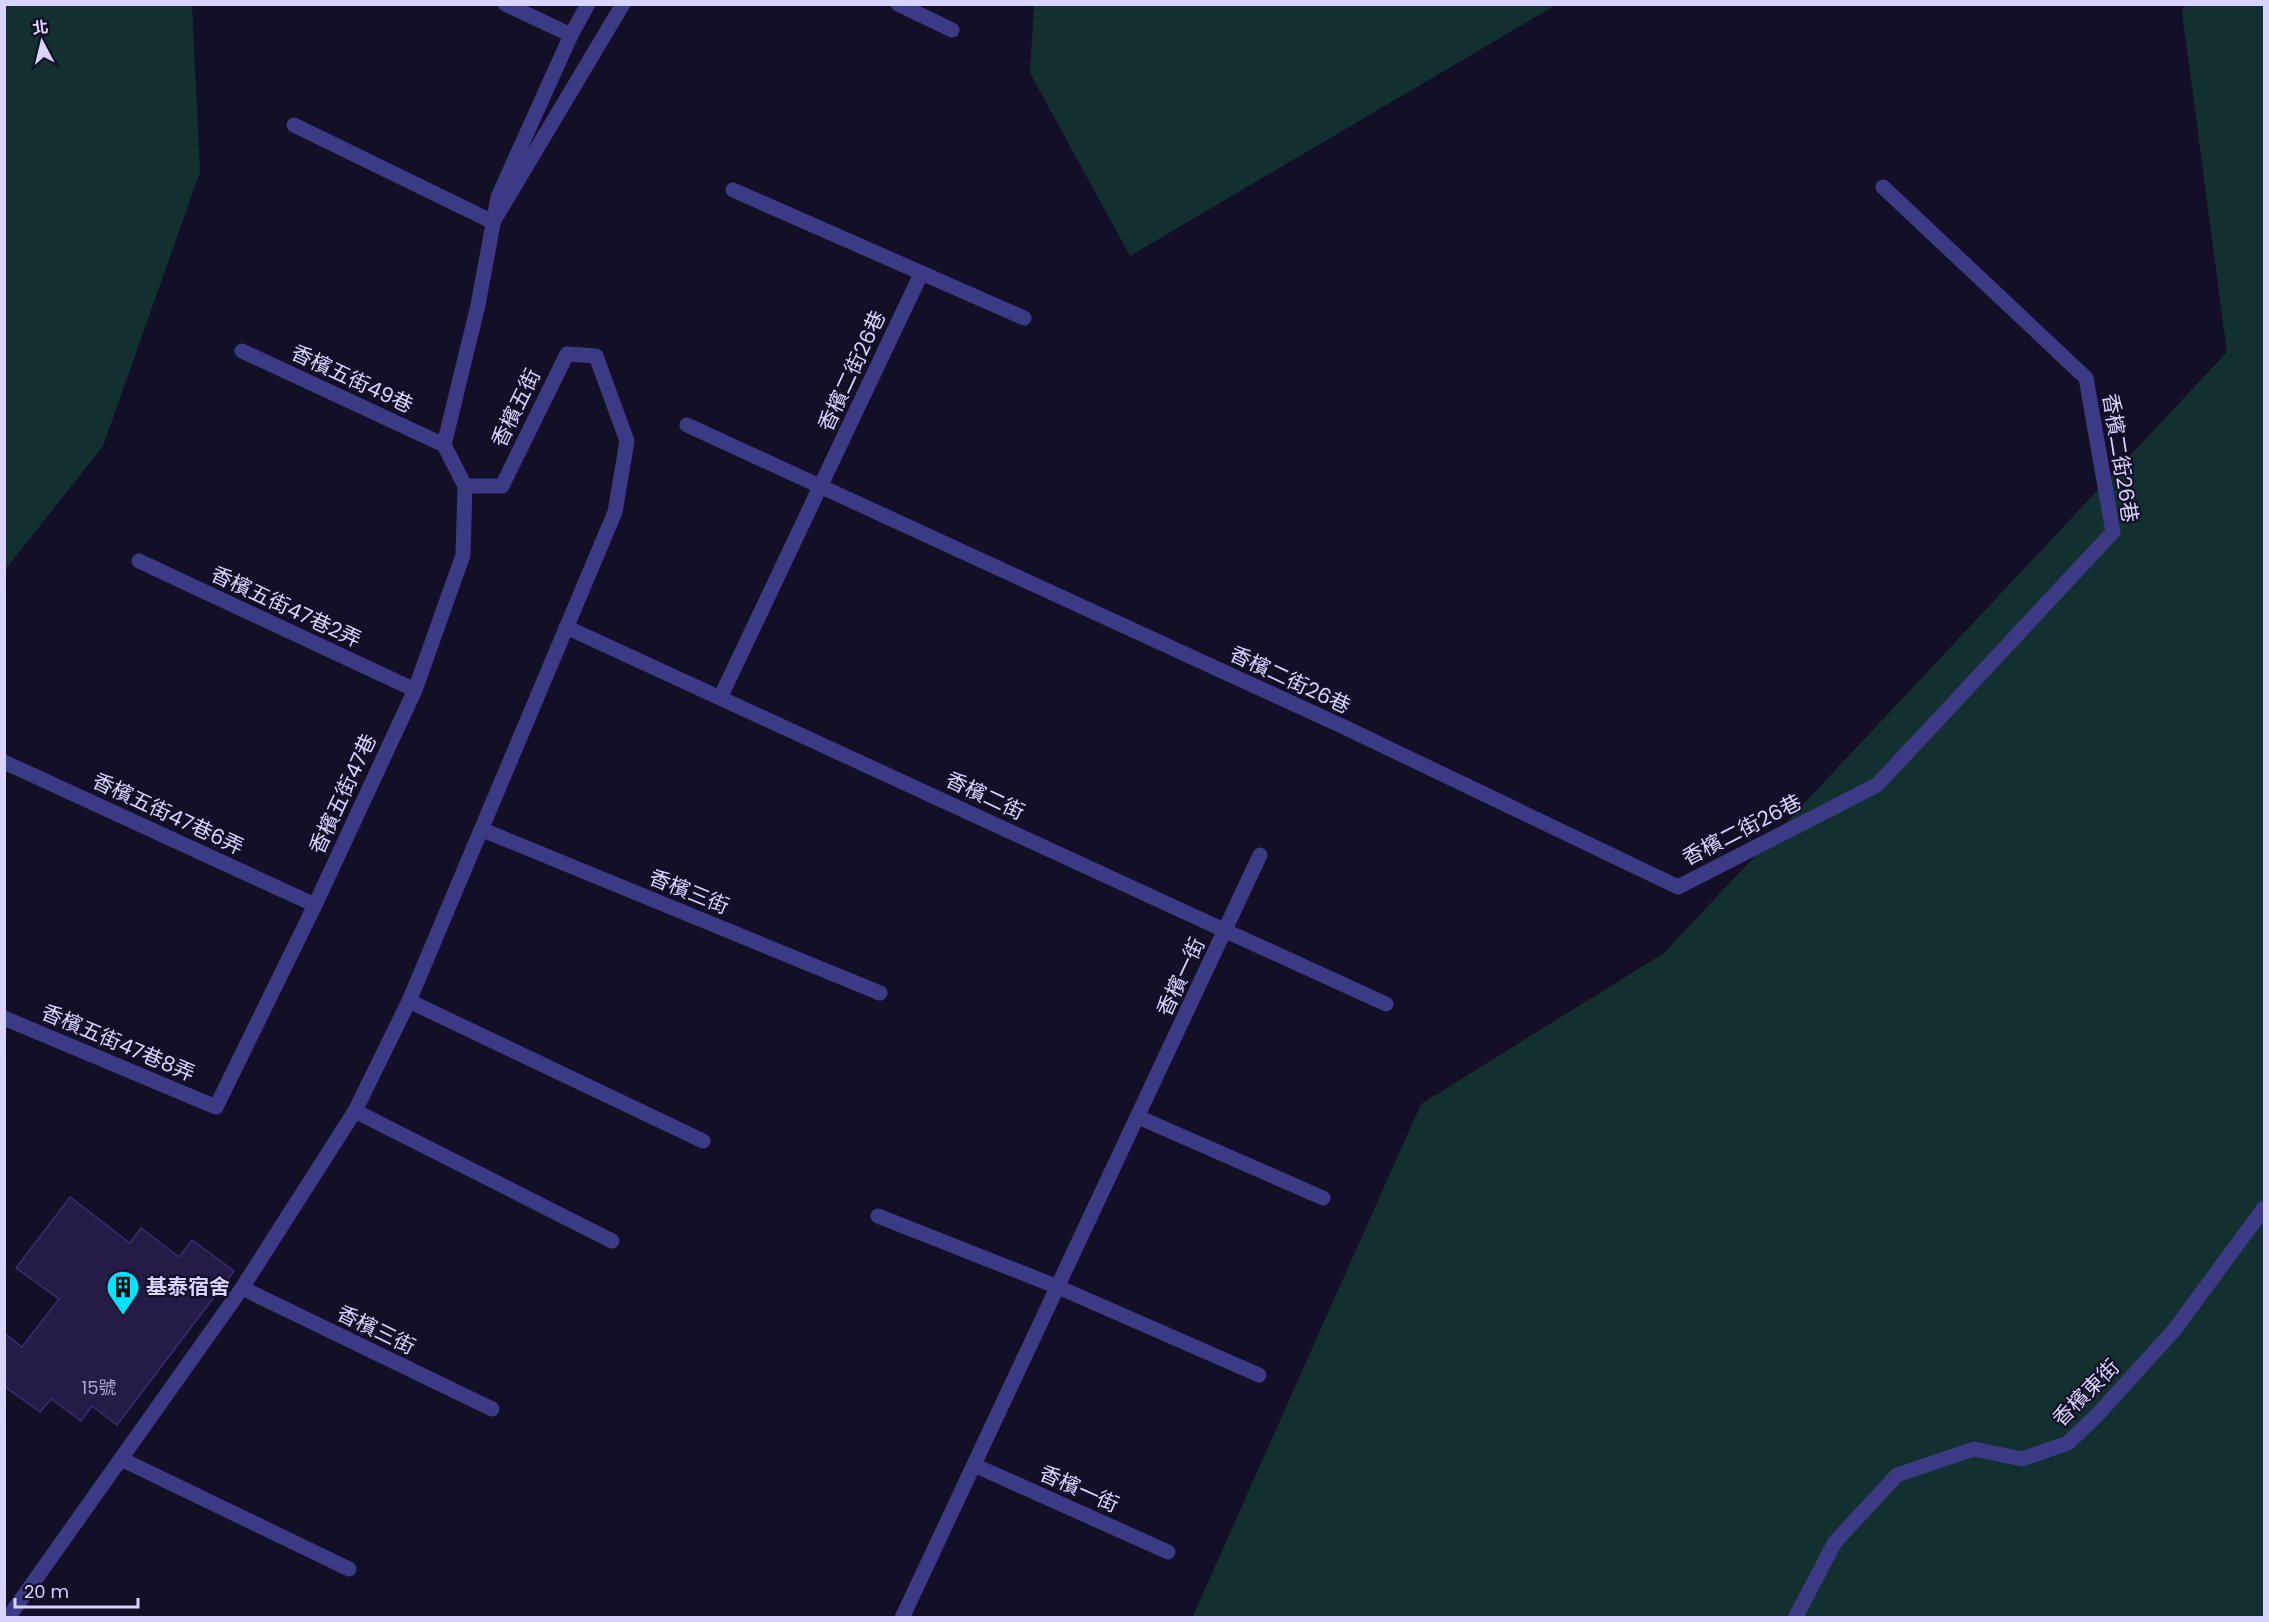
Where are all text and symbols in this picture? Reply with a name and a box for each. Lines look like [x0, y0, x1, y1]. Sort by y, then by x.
north arrow [12, 12, 72, 72]
text: 北 [31, 15, 50, 40]
street label: 香檳二街26巷 [811, 306, 892, 436]
street label: 香檳五街49巷 [287, 338, 418, 419]
street label: 香檳五街 [484, 364, 547, 452]
street label: 香檳二街26巷 [2096, 391, 2145, 525]
street label: 香檳五街47巷2弄 [206, 559, 366, 654]
street label: 香檳二街26巷 [1225, 639, 1355, 720]
street label: 香檳五街47巷 [302, 729, 383, 859]
street label: 香檳二街 [941, 765, 1029, 826]
street label: 香檳五街47巷6弄 [88, 766, 249, 861]
street label: 香檳二街26巷 [1677, 787, 1806, 872]
street label: 香檳三街 [645, 862, 734, 921]
street label: 香檳一街 [1150, 933, 1211, 1021]
street label: 香檳五街47巷8弄 [37, 997, 199, 1088]
building icon: 基泰宿舍 [105, 1269, 141, 1316]
place label: 基泰宿舍 [146, 1272, 230, 1301]
street label: 香檳三街 [332, 1298, 420, 1361]
street label: 香檳東街 [2046, 1353, 2126, 1433]
house number: 15號 [81, 1375, 117, 1400]
street label: 香檳一街 [1035, 1458, 1123, 1519]
scale bar [15, 1571, 138, 1609]
text: 20 m [24, 1579, 69, 1604]

